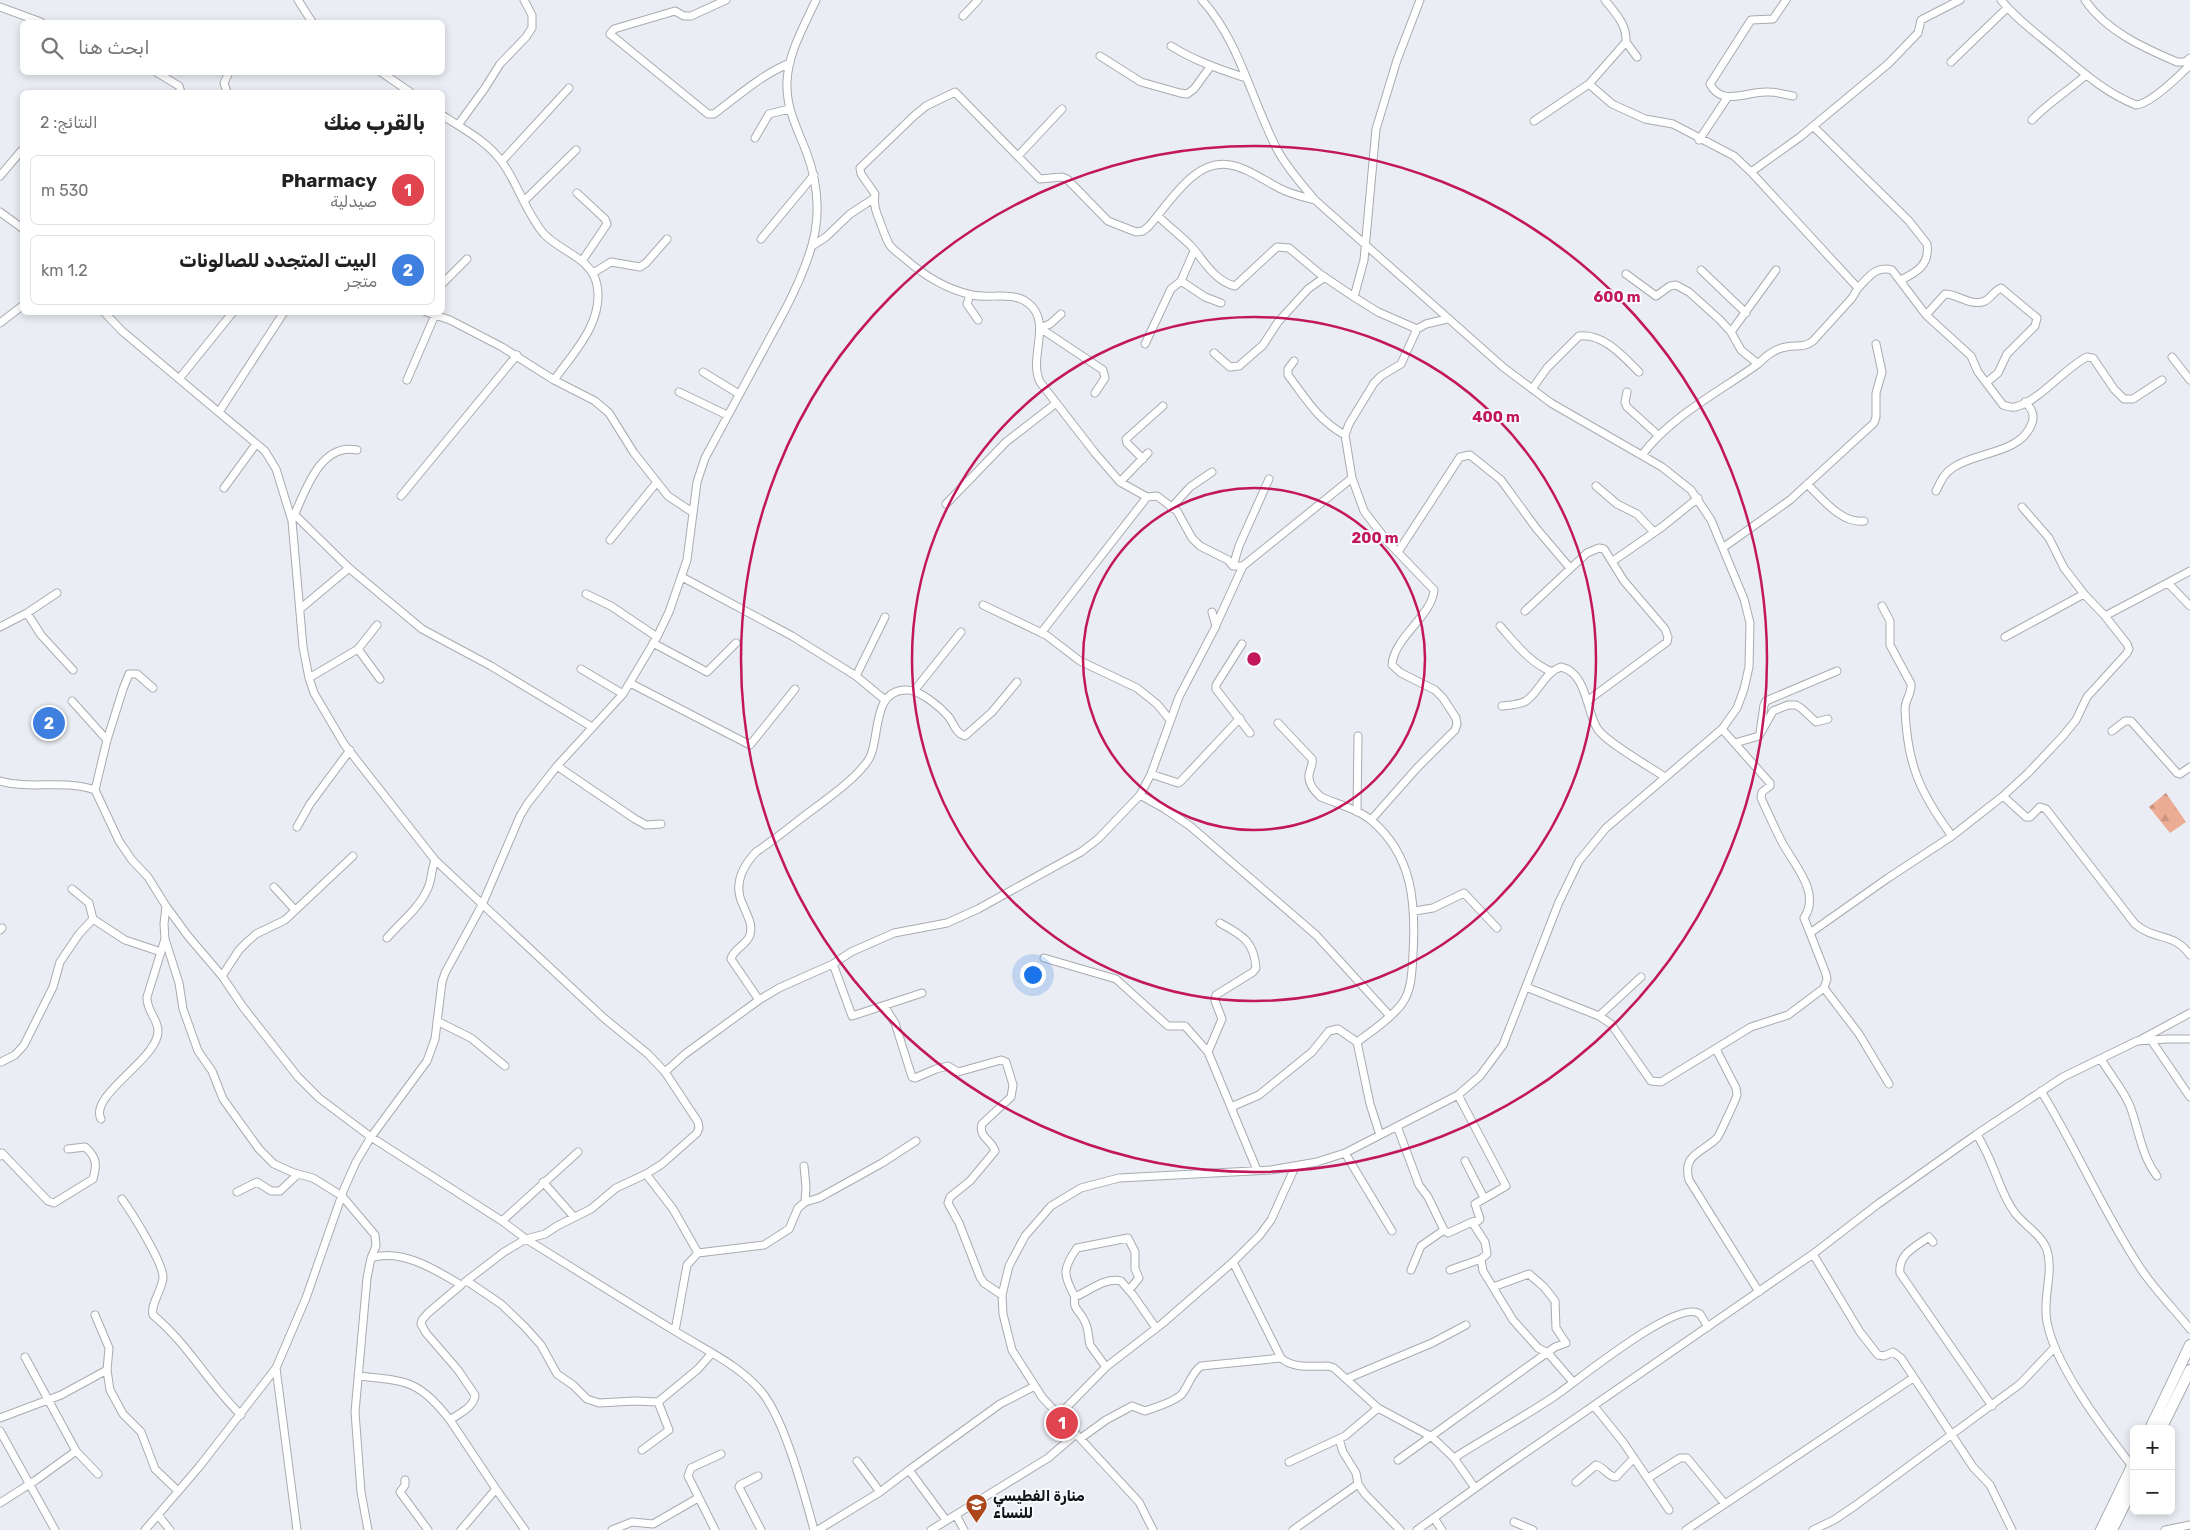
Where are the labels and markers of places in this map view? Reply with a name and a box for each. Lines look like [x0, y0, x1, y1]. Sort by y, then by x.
centre of rings [1245, 650, 1263, 668]
pin: 2 [33, 704, 65, 742]
pin: 1 [1046, 1404, 1078, 1442]
place label: منارة الفطيسي للنساء [993, 1487, 1085, 1522]
school or university icon: منارة الفطيسي للنساء [965, 1493, 989, 1524]

